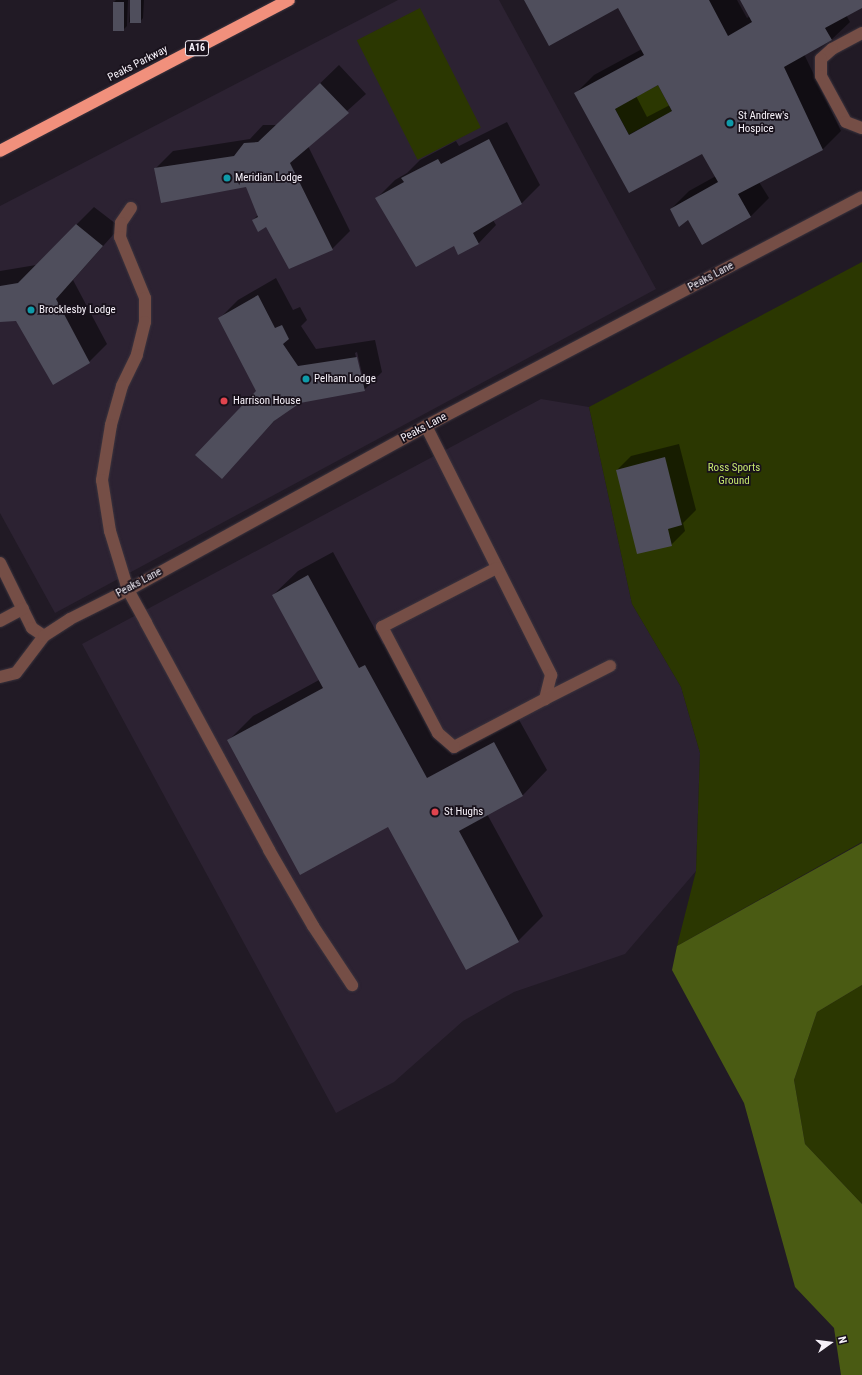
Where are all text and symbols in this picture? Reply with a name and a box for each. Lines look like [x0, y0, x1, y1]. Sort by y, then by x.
road number: A16 [184, 40, 210, 56]
street label: Peaks Parkway [106, 43, 170, 85]
place label: St Andrew's Hospice [738, 110, 789, 136]
marker: St Andrew's Hospice [725, 118, 735, 128]
place label: Meridian Lodge [235, 171, 302, 185]
marker: Meridian Lodge [222, 173, 232, 183]
street label: Peaks Lane [686, 259, 736, 295]
place label: Brocklesby Lodge [39, 303, 116, 317]
marker: Brocklesby Lodge [26, 305, 36, 315]
place label: Pelham Lodge [314, 372, 376, 386]
marker: Pelham Lodge [301, 374, 311, 384]
place label: Harrison House [233, 394, 301, 408]
marker: Harrison House [218, 395, 230, 407]
street label: Peaks Lane [399, 410, 449, 446]
park label: Ross Sports Ground [708, 462, 760, 488]
street label: Peaks Lane [114, 565, 164, 601]
place label: St Hughs [444, 805, 483, 819]
marker: St Hughs [429, 806, 441, 818]
north arrow [810, 1323, 850, 1363]
text: N [835, 1335, 849, 1345]

